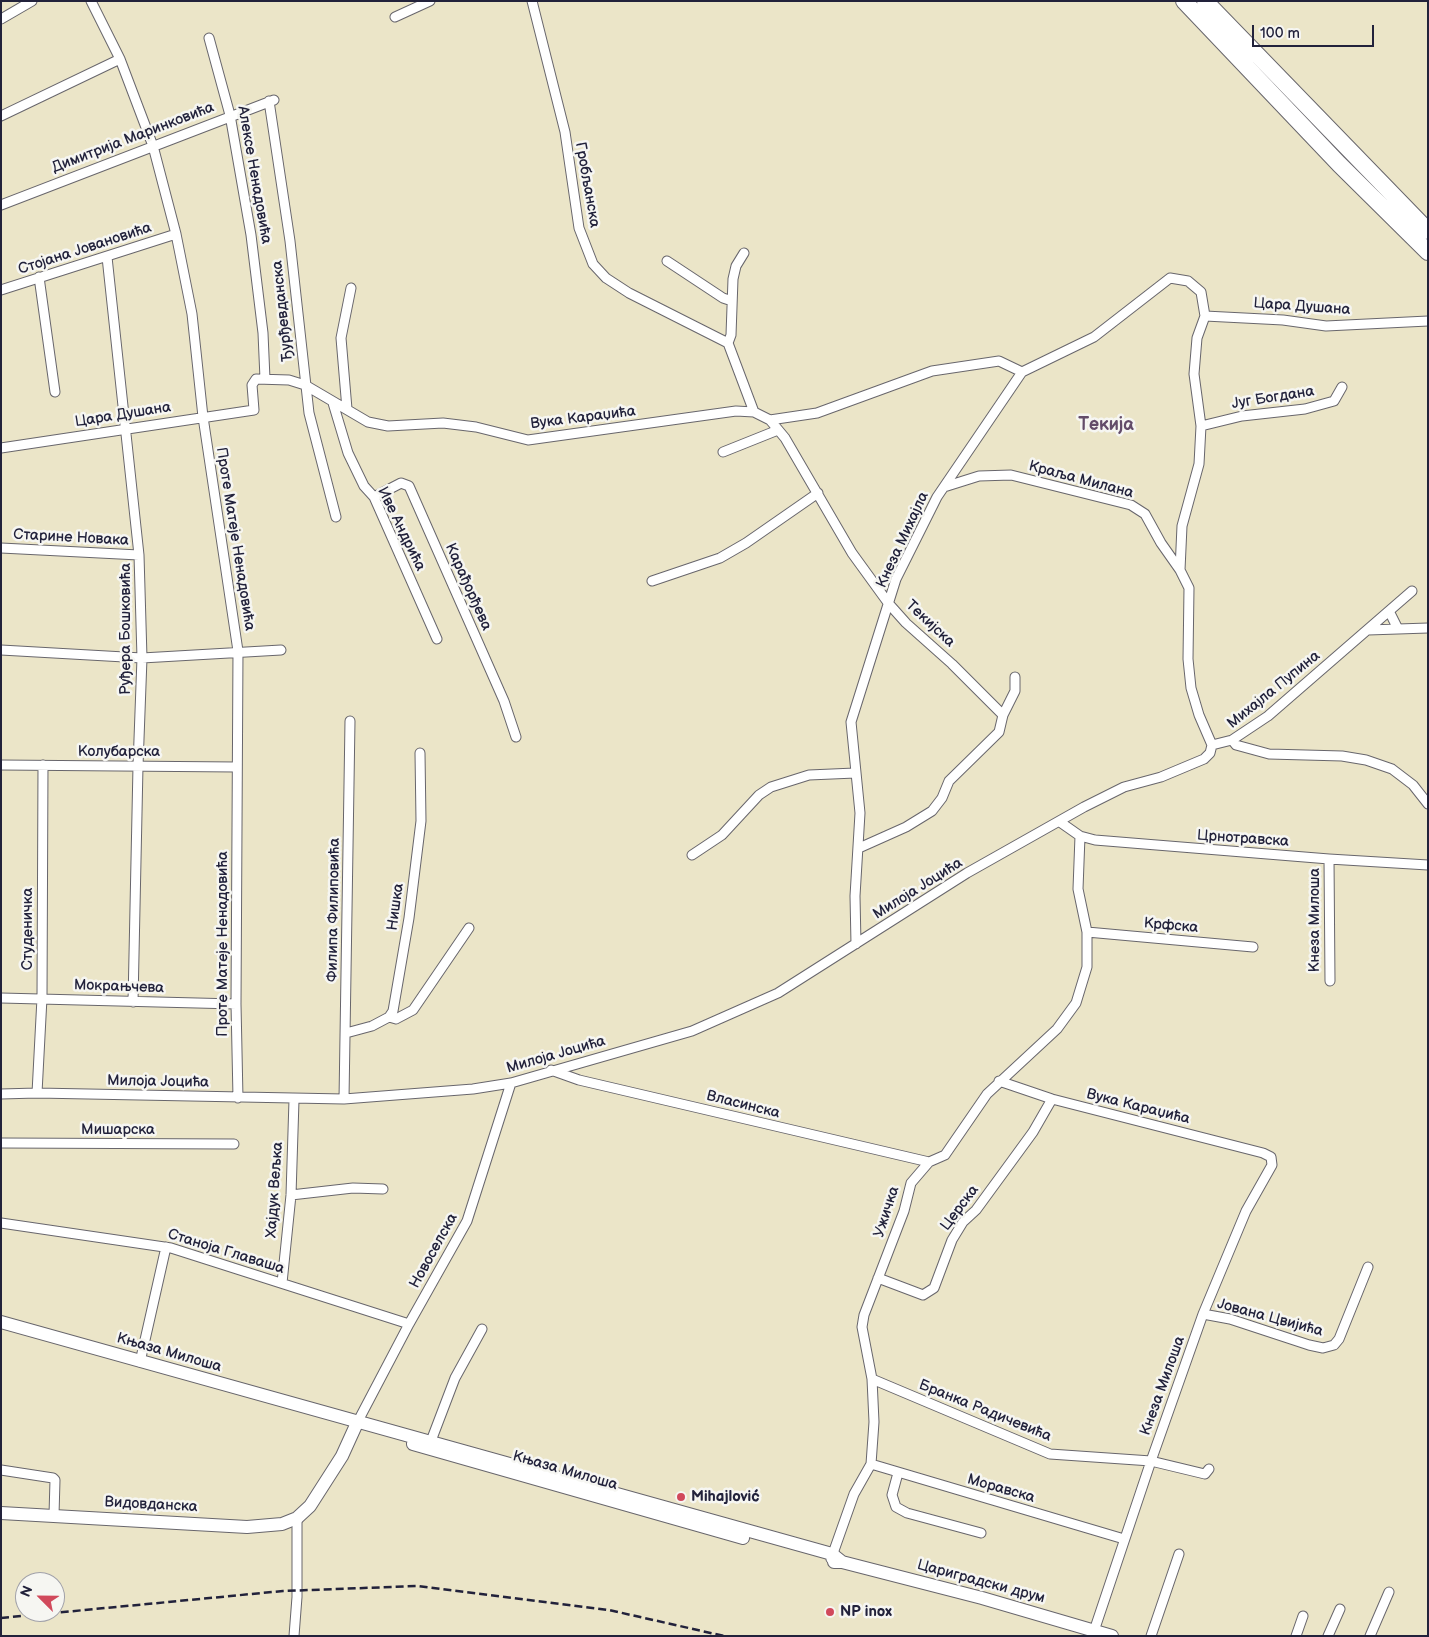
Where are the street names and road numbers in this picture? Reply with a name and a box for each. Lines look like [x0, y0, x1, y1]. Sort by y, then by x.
street label: Димитрија Маринковића [49, 99, 217, 177]
street label: Алексе Ненадовића [233, 105, 275, 245]
street label: Гробљанска [571, 141, 603, 229]
street label: Стојана Јовановића [16, 219, 154, 279]
street label: Ђурђевданска [269, 260, 297, 362]
street label: Цара Душана [1253, 295, 1351, 319]
street label: Југ Богдана [1230, 383, 1316, 413]
street label: Цара Душана [74, 399, 172, 431]
street label: Вука Караџића [529, 403, 637, 433]
street label: Проте Матеје Ненадовића [212, 446, 258, 632]
street label: Краља Милана [1027, 457, 1135, 503]
street label: Иве Андрића [373, 484, 429, 574]
street label: Кнеза Михајла [873, 489, 933, 591]
street label: Старине Новака [13, 526, 129, 550]
street label: Карађорђева [441, 541, 495, 633]
street label: Руђера Бошковића [117, 563, 135, 695]
street label: Текијска [902, 597, 958, 651]
street label: Михајла Пупина [1224, 647, 1324, 733]
street label: Колубарска [78, 743, 160, 761]
street label: Црнотравска [1196, 827, 1290, 851]
street label: Филипа Филиповића [324, 838, 344, 982]
street label: Проте Матеје Ненадовића [214, 851, 232, 1037]
street label: Милоја Јоцића [870, 854, 966, 924]
street label: Кнеза Милоша [1306, 868, 1324, 972]
street label: Нишка [384, 882, 408, 932]
street label: Студеничка [19, 888, 37, 970]
street label: Крфска [1143, 915, 1199, 937]
street label: Мокрањчева [74, 976, 164, 998]
street label: Милоја Јоцића [504, 1032, 608, 1078]
street label: Милоја Јоцића [107, 1072, 209, 1092]
street label: Вука Караџића [1084, 1085, 1192, 1129]
street label: Власинска [704, 1087, 782, 1123]
street label: Мишарска [81, 1121, 155, 1139]
street label: Хајдук Вељка [263, 1141, 287, 1239]
street label: Церска [937, 1182, 983, 1234]
street label: Ужичка [870, 1184, 904, 1240]
street label: Новоселска [406, 1210, 462, 1292]
street label: Станоја Главаша [165, 1226, 287, 1278]
street label: Јована Цвијића [1215, 1295, 1325, 1341]
street label: Књаза Милоша [115, 1329, 223, 1377]
street label: Кнеза Милоша [1137, 1334, 1189, 1438]
street label: Бранка Радичевића [916, 1376, 1054, 1446]
street label: Књаза Милоша [511, 1447, 619, 1495]
street label: Моравска [965, 1471, 1037, 1507]
street label: Видовданска [104, 1494, 198, 1516]
street label: Цариградски друм [915, 1556, 1047, 1608]

